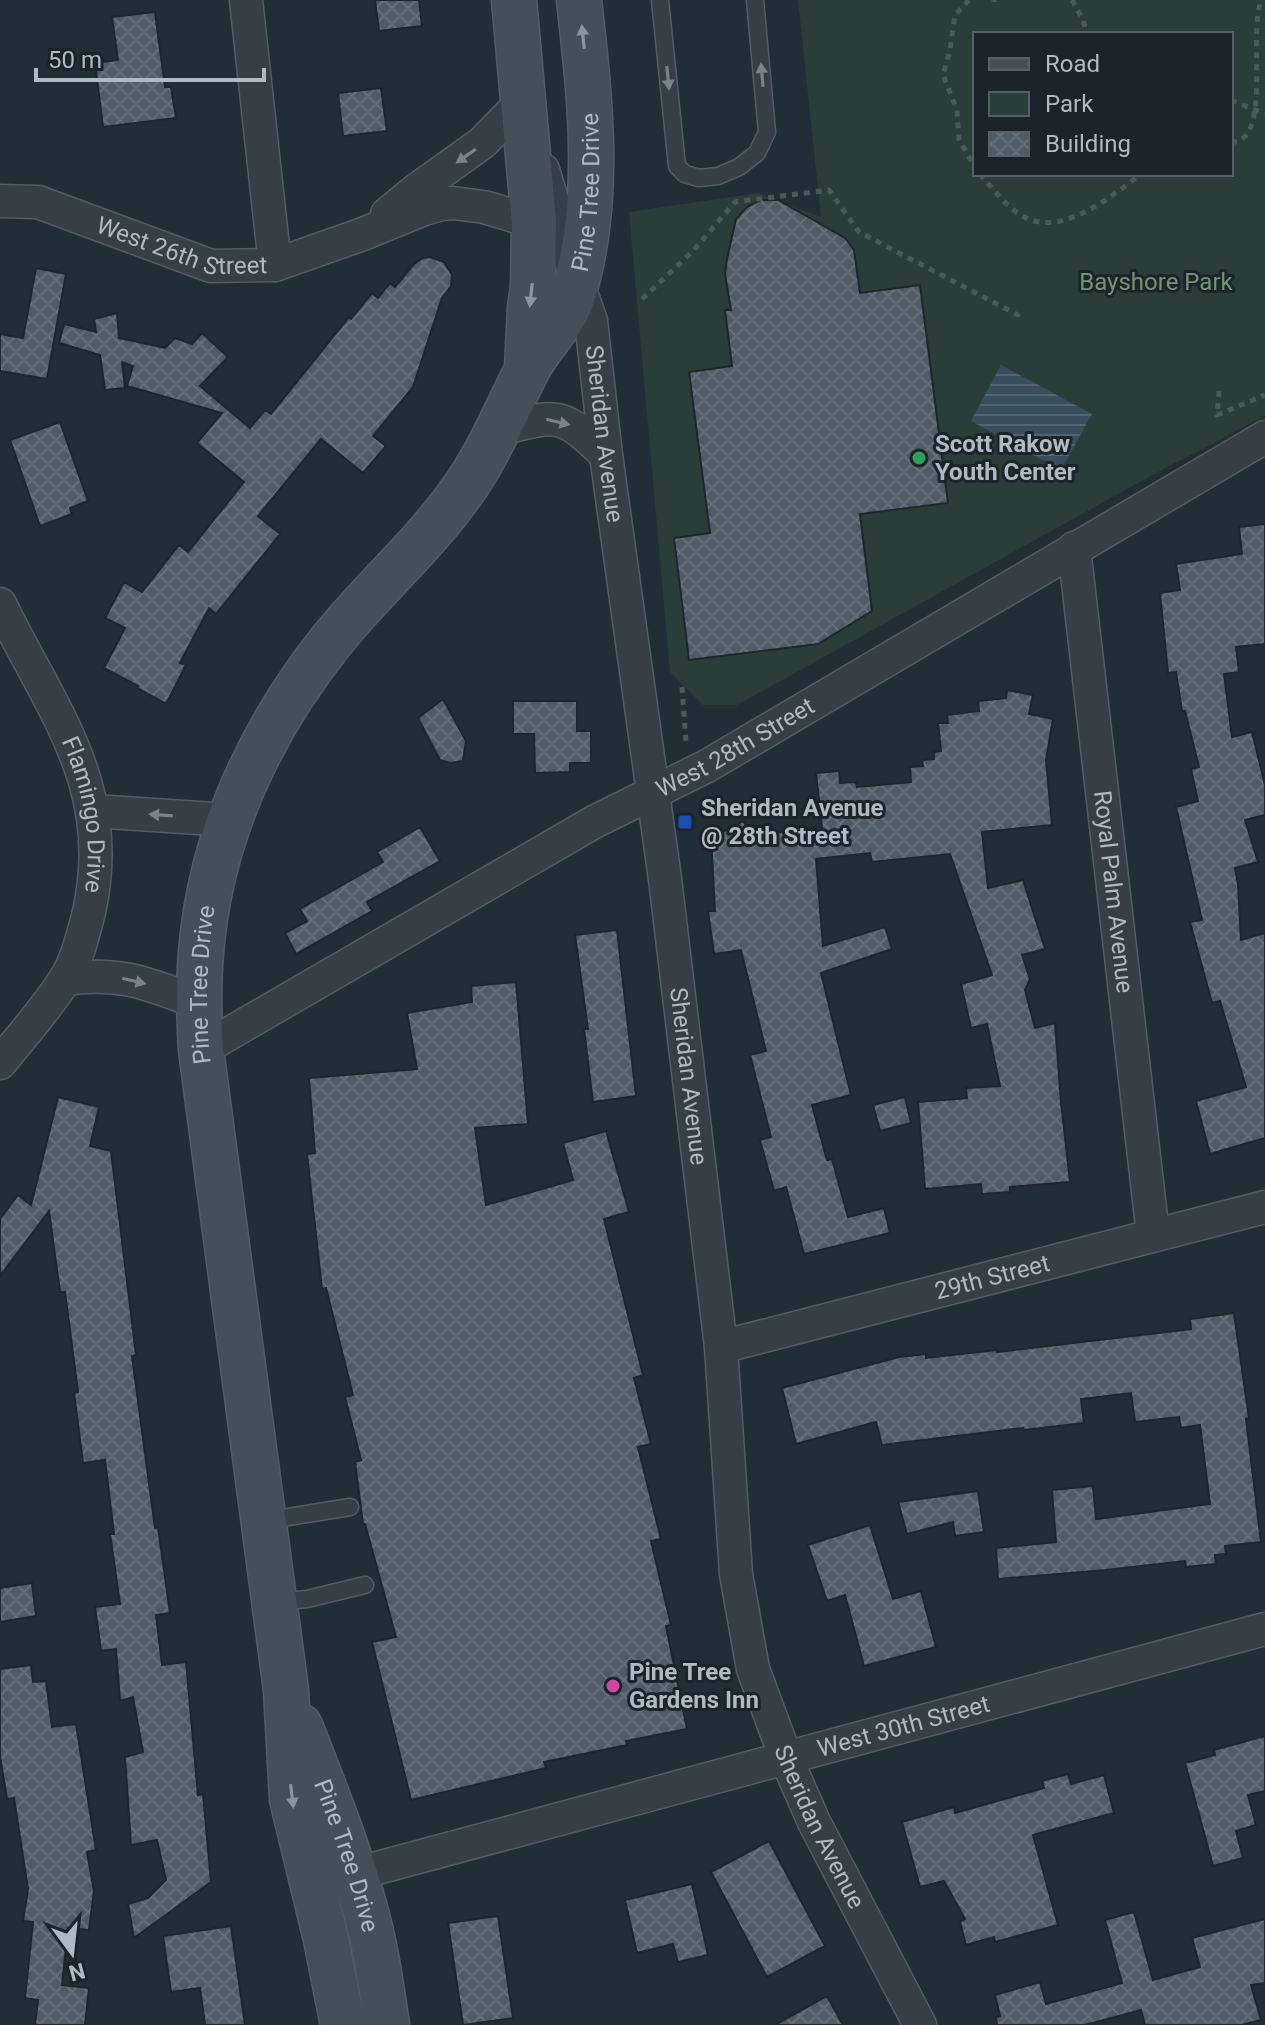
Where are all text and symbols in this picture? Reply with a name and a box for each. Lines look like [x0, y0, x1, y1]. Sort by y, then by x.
one-way arrow [576, 24, 589, 49]
scale bar [36, 32, 264, 82]
legend [973, 32, 1233, 176]
text: 50 m [48, 46, 102, 74]
text: Road [1045, 50, 1100, 78]
one-way arrow [755, 62, 768, 87]
one-way arrow [662, 66, 675, 91]
text: Park [1045, 90, 1094, 118]
street label: Pine Tree Drive [566, 112, 605, 274]
text: Building [1045, 130, 1131, 158]
one-way arrow [456, 147, 476, 163]
street label: West 26th Street [93, 211, 268, 282]
park label: Bayshore Park [1079, 268, 1234, 296]
one-way arrow [525, 283, 538, 308]
street label: Sheridan Avenue [580, 344, 629, 524]
one-way arrow [546, 416, 571, 429]
place label: Scott Rakow Youth Center [935, 430, 1076, 486]
marker: Scott Rakow Youth Center [910, 449, 928, 467]
street label: West 28th Street [651, 692, 819, 803]
street label: Flamingo Drive [56, 732, 110, 895]
street label: Royal Palm Avenue [1088, 789, 1139, 995]
place label: Sheridan Avenue @ 28th Street [701, 794, 883, 850]
one-way arrow [148, 809, 173, 822]
marker: Sheridan Avenue @ 28th Street [676, 813, 694, 831]
street label: Pine Tree Drive [185, 903, 221, 1066]
one-way arrow [121, 975, 146, 988]
street label: Sheridan Avenue [664, 986, 713, 1167]
street label: 29th Street [932, 1249, 1053, 1305]
place label: Pine Tree Gardens Inn [629, 1658, 759, 1714]
marker: Pine Tree Gardens Inn [604, 1677, 622, 1695]
street label: West 30th Street [814, 1690, 993, 1763]
street label: Sheridan Avenue [768, 1741, 871, 1913]
street label: Pine Tree Drive [308, 1775, 384, 1935]
one-way arrow [286, 1784, 299, 1809]
north arrow [32, 1913, 112, 1993]
text: N [66, 1958, 88, 1986]

